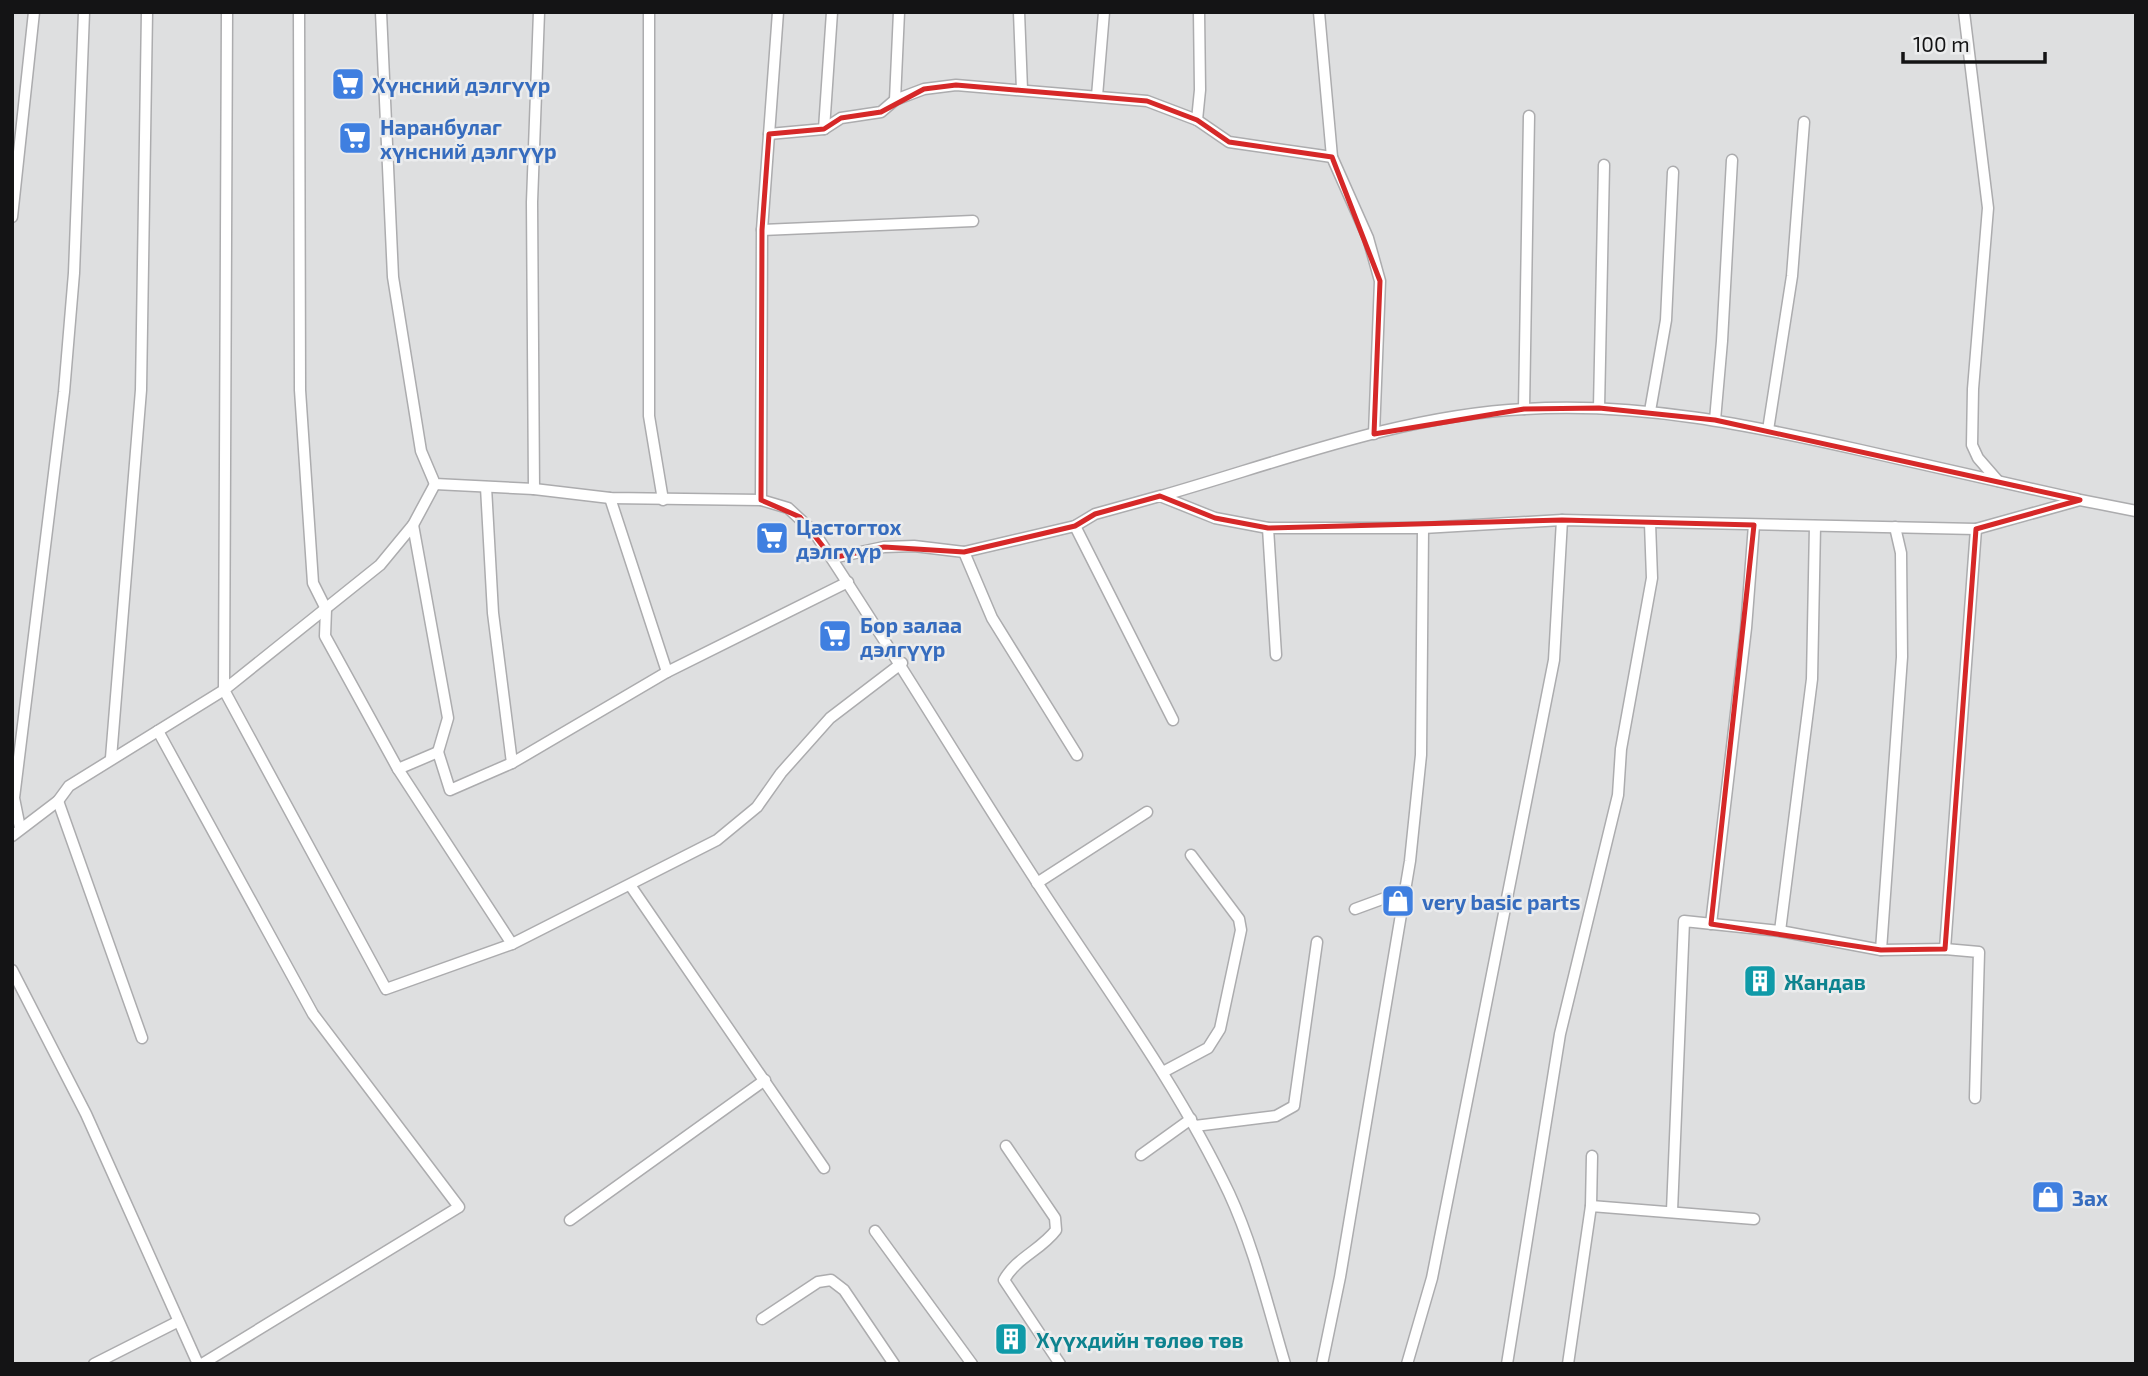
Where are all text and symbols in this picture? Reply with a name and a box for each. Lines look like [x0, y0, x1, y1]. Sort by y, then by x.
scale bar [1903, 21, 2045, 65]
text: 100 m [1913, 31, 1970, 56]
supermarket icon: Хүнсний дэлгүүр [329, 65, 367, 103]
place label: Хүнсний дэлгүүр [372, 72, 550, 97]
place label: Наранбулаг хүнсний дэлгүүр [380, 114, 557, 163]
supermarket icon: Наранбулаг хүнсний дэлгүүр [336, 119, 374, 157]
place label: Цастогтох дэлгүүр [796, 514, 902, 563]
supermarket icon: Цастогтох дэлгүүр [753, 519, 791, 557]
place label: Бор залаа дэлгүүр [860, 612, 962, 661]
supermarket icon: Бор залаа дэлгүүр [816, 617, 854, 655]
shop icon: very basic parts [1379, 882, 1417, 920]
place label: very basic parts [1422, 889, 1580, 915]
building icon: Жандав [1741, 962, 1779, 1000]
place label: Жандав [1784, 969, 1866, 994]
shop icon: Зах [2029, 1178, 2067, 1216]
place label: Зах [2072, 1185, 2108, 1210]
building icon: Хүүхдийн төлөө төв [992, 1320, 1030, 1358]
place label: Хүүхдийн төлөө төв [1036, 1327, 1244, 1352]

